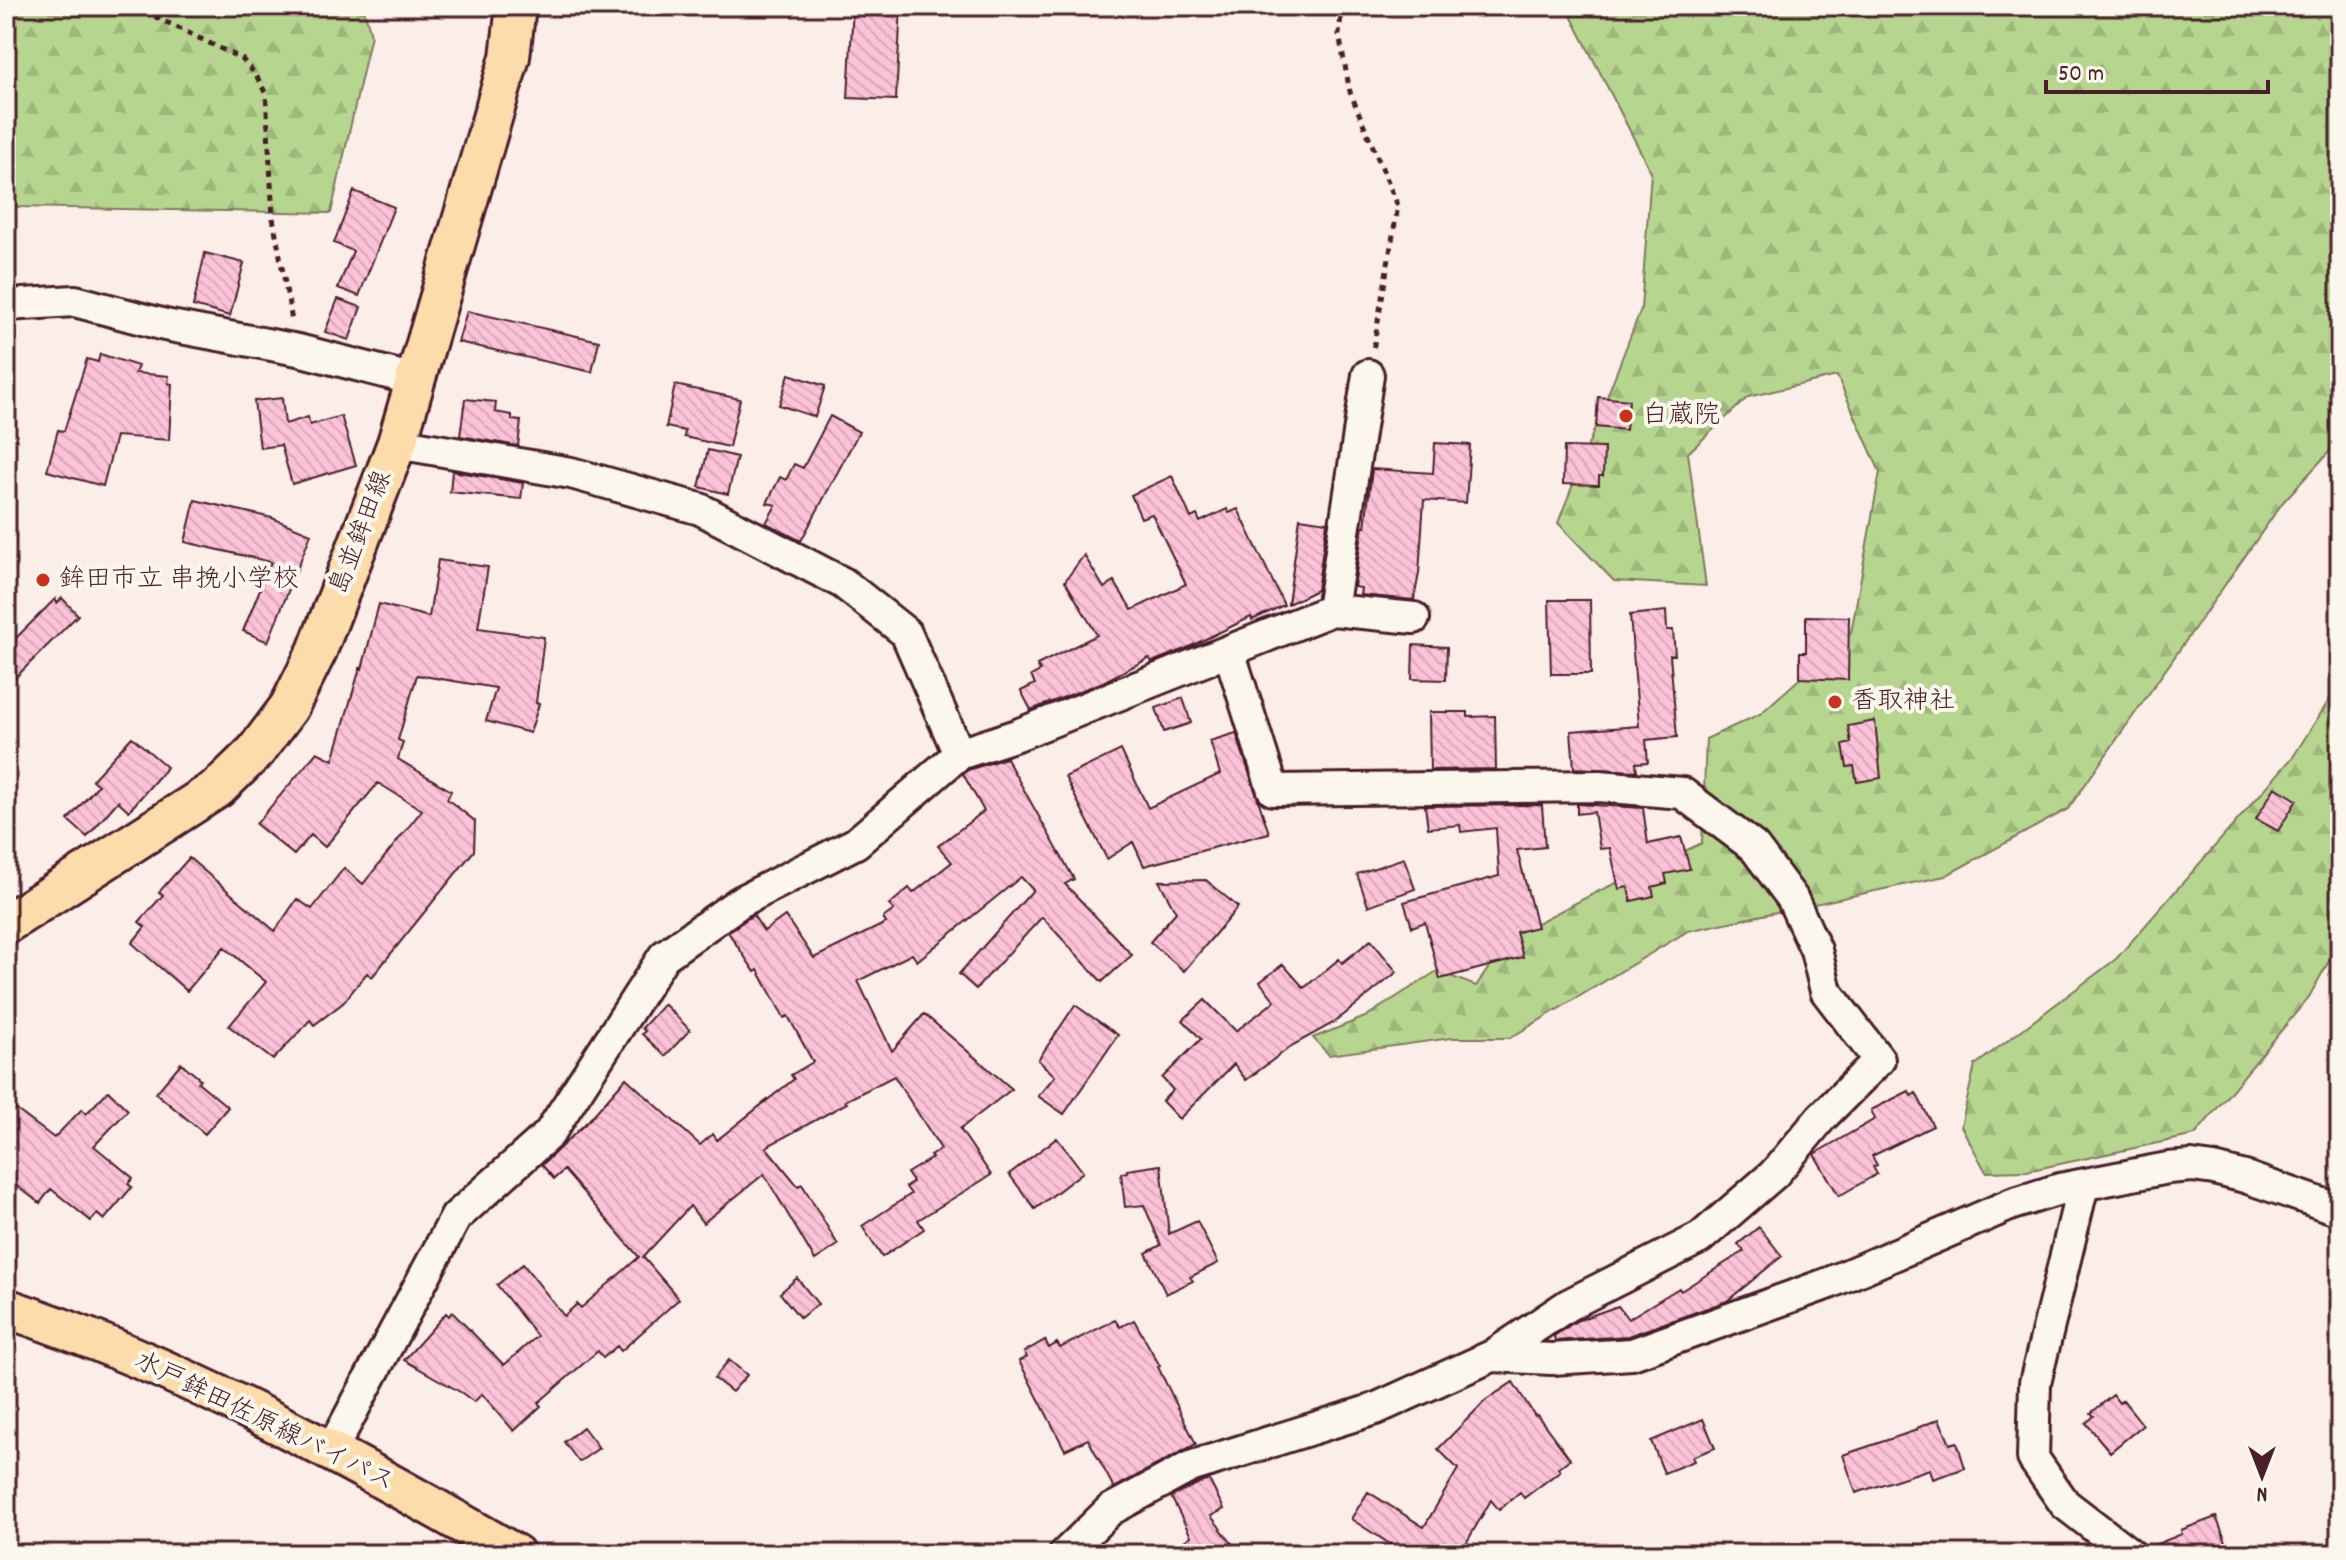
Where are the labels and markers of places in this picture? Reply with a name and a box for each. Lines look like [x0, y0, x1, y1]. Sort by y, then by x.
place label: 白蔵院 [1642, 398, 1720, 435]
marker: 白蔵院 [1617, 407, 1635, 425]
place label: 鉾田市立 串挽小学校 [59, 562, 299, 599]
marker: 鉾田市立 串挽小学校 [34, 571, 52, 589]
place label: 香取神社 [1851, 684, 1955, 721]
marker: 香取神社 [1826, 693, 1844, 711]

